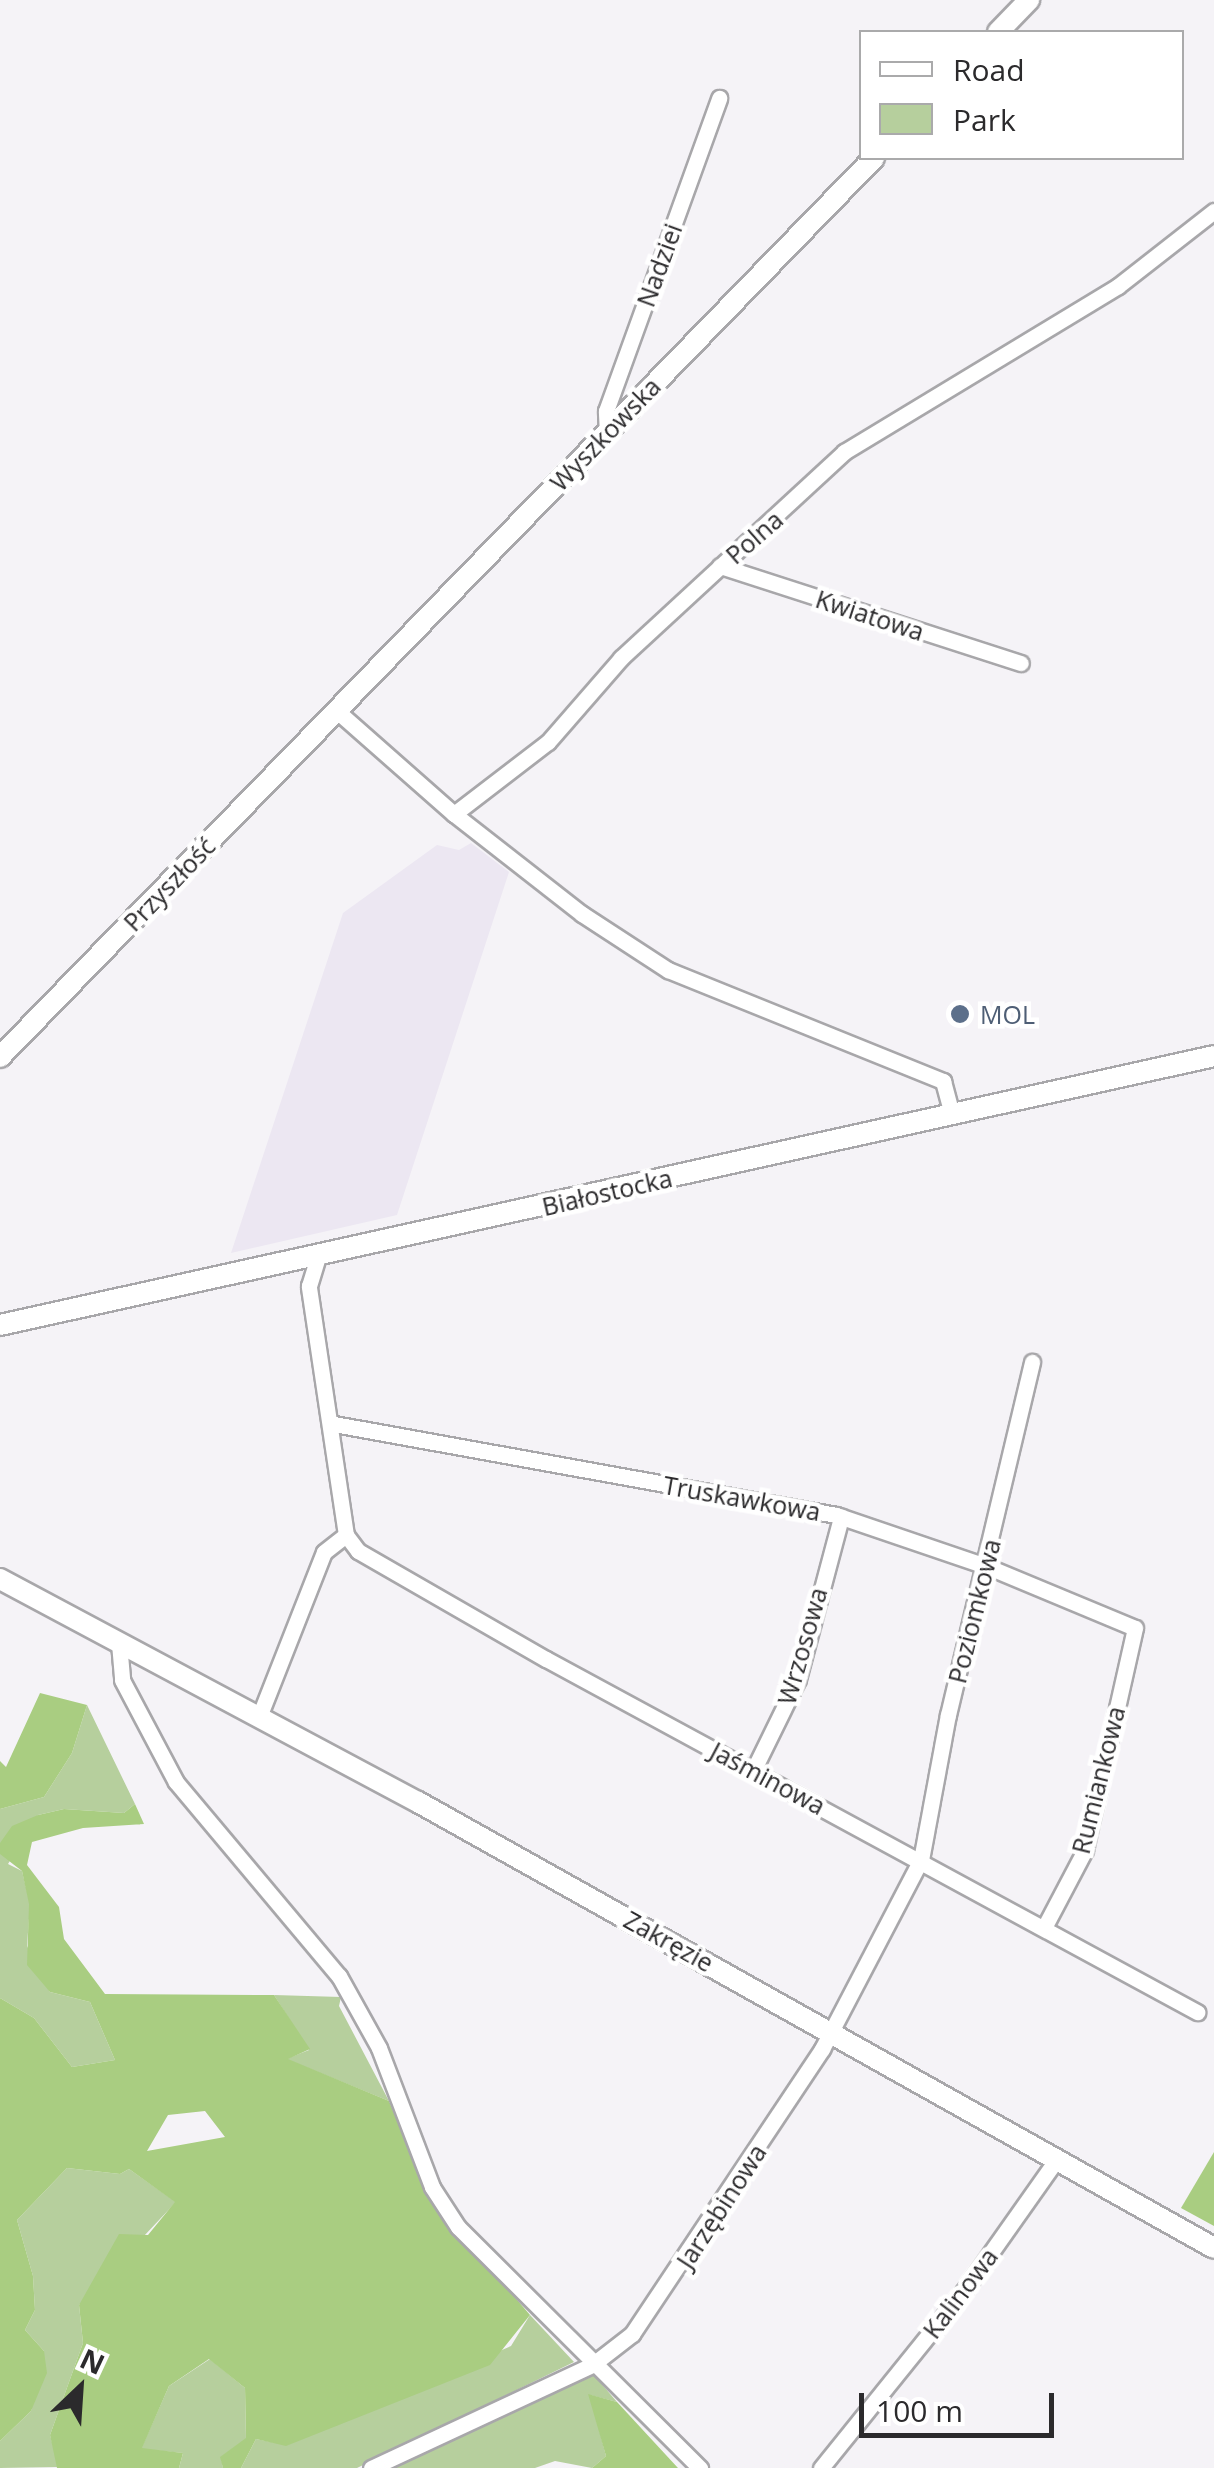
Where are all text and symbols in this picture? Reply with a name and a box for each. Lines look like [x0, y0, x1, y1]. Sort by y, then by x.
legend [859, 30, 1184, 160]
text: Road [953, 49, 1025, 90]
text: Park [953, 99, 1016, 140]
street label: Nadziei [630, 219, 688, 311]
street label: Wyszkowska [544, 371, 666, 497]
street label: Polna [719, 504, 789, 570]
street label: Kwiatowa [812, 583, 928, 647]
street label: Przyszłość [117, 831, 221, 937]
place label: MOL [980, 999, 1035, 1029]
marker: MOL [949, 1003, 971, 1025]
street label: Białostocka [539, 1162, 675, 1222]
street label: Truskawkowa [661, 1469, 823, 1527]
street label: Poziomkowa [942, 1536, 1006, 1686]
street label: Wrzosowa [771, 1584, 833, 1708]
street label: Rumiankowa [1065, 1703, 1131, 1857]
street label: Jaśminowa [706, 1735, 830, 1821]
street label: Zakręzie [619, 1904, 719, 1978]
street label: Jarzębinowa [670, 2138, 772, 2274]
street label: Kalinowa [916, 2242, 1004, 2344]
north arrow [30, 2338, 130, 2438]
text: N [74, 2339, 111, 2383]
scale bar [864, 2373, 1059, 2435]
text: 100 m [876, 2390, 963, 2431]

